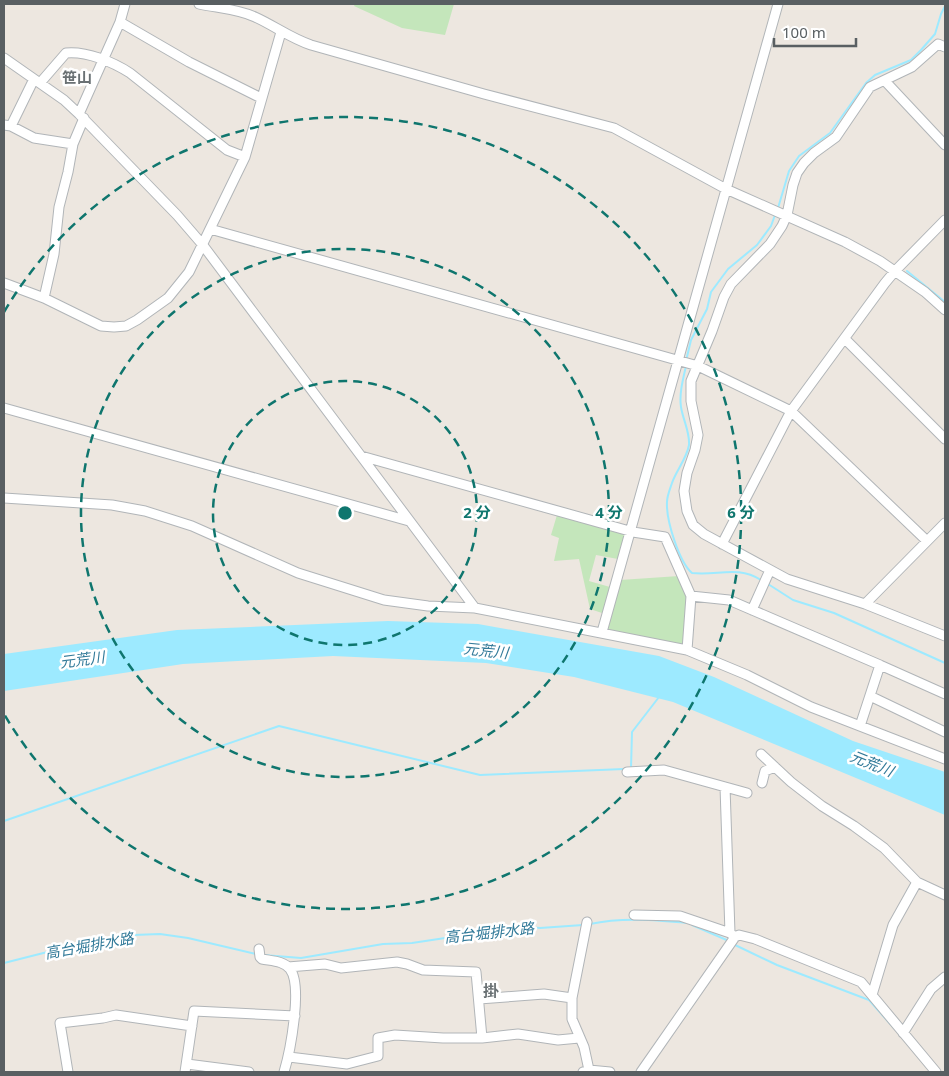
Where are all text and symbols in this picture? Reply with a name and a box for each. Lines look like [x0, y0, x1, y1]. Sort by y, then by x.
scale bar [774, 15, 856, 47]
text: 100 m [782, 22, 826, 42]
district label: 笹山 [62, 67, 92, 87]
text: 2 分 [463, 502, 491, 522]
text: 4 分 [595, 502, 623, 522]
text: 6 分 [727, 502, 755, 522]
centre of rings [336, 504, 354, 522]
water label: 元荒川 [463, 638, 511, 663]
water label: 元荒川 [58, 646, 108, 672]
water label: 元荒川 [847, 745, 898, 781]
water label: 高台堀排水路 [443, 917, 537, 947]
water label: 高台堀排水路 [43, 927, 137, 963]
district label: 掛 [483, 980, 499, 1002]

